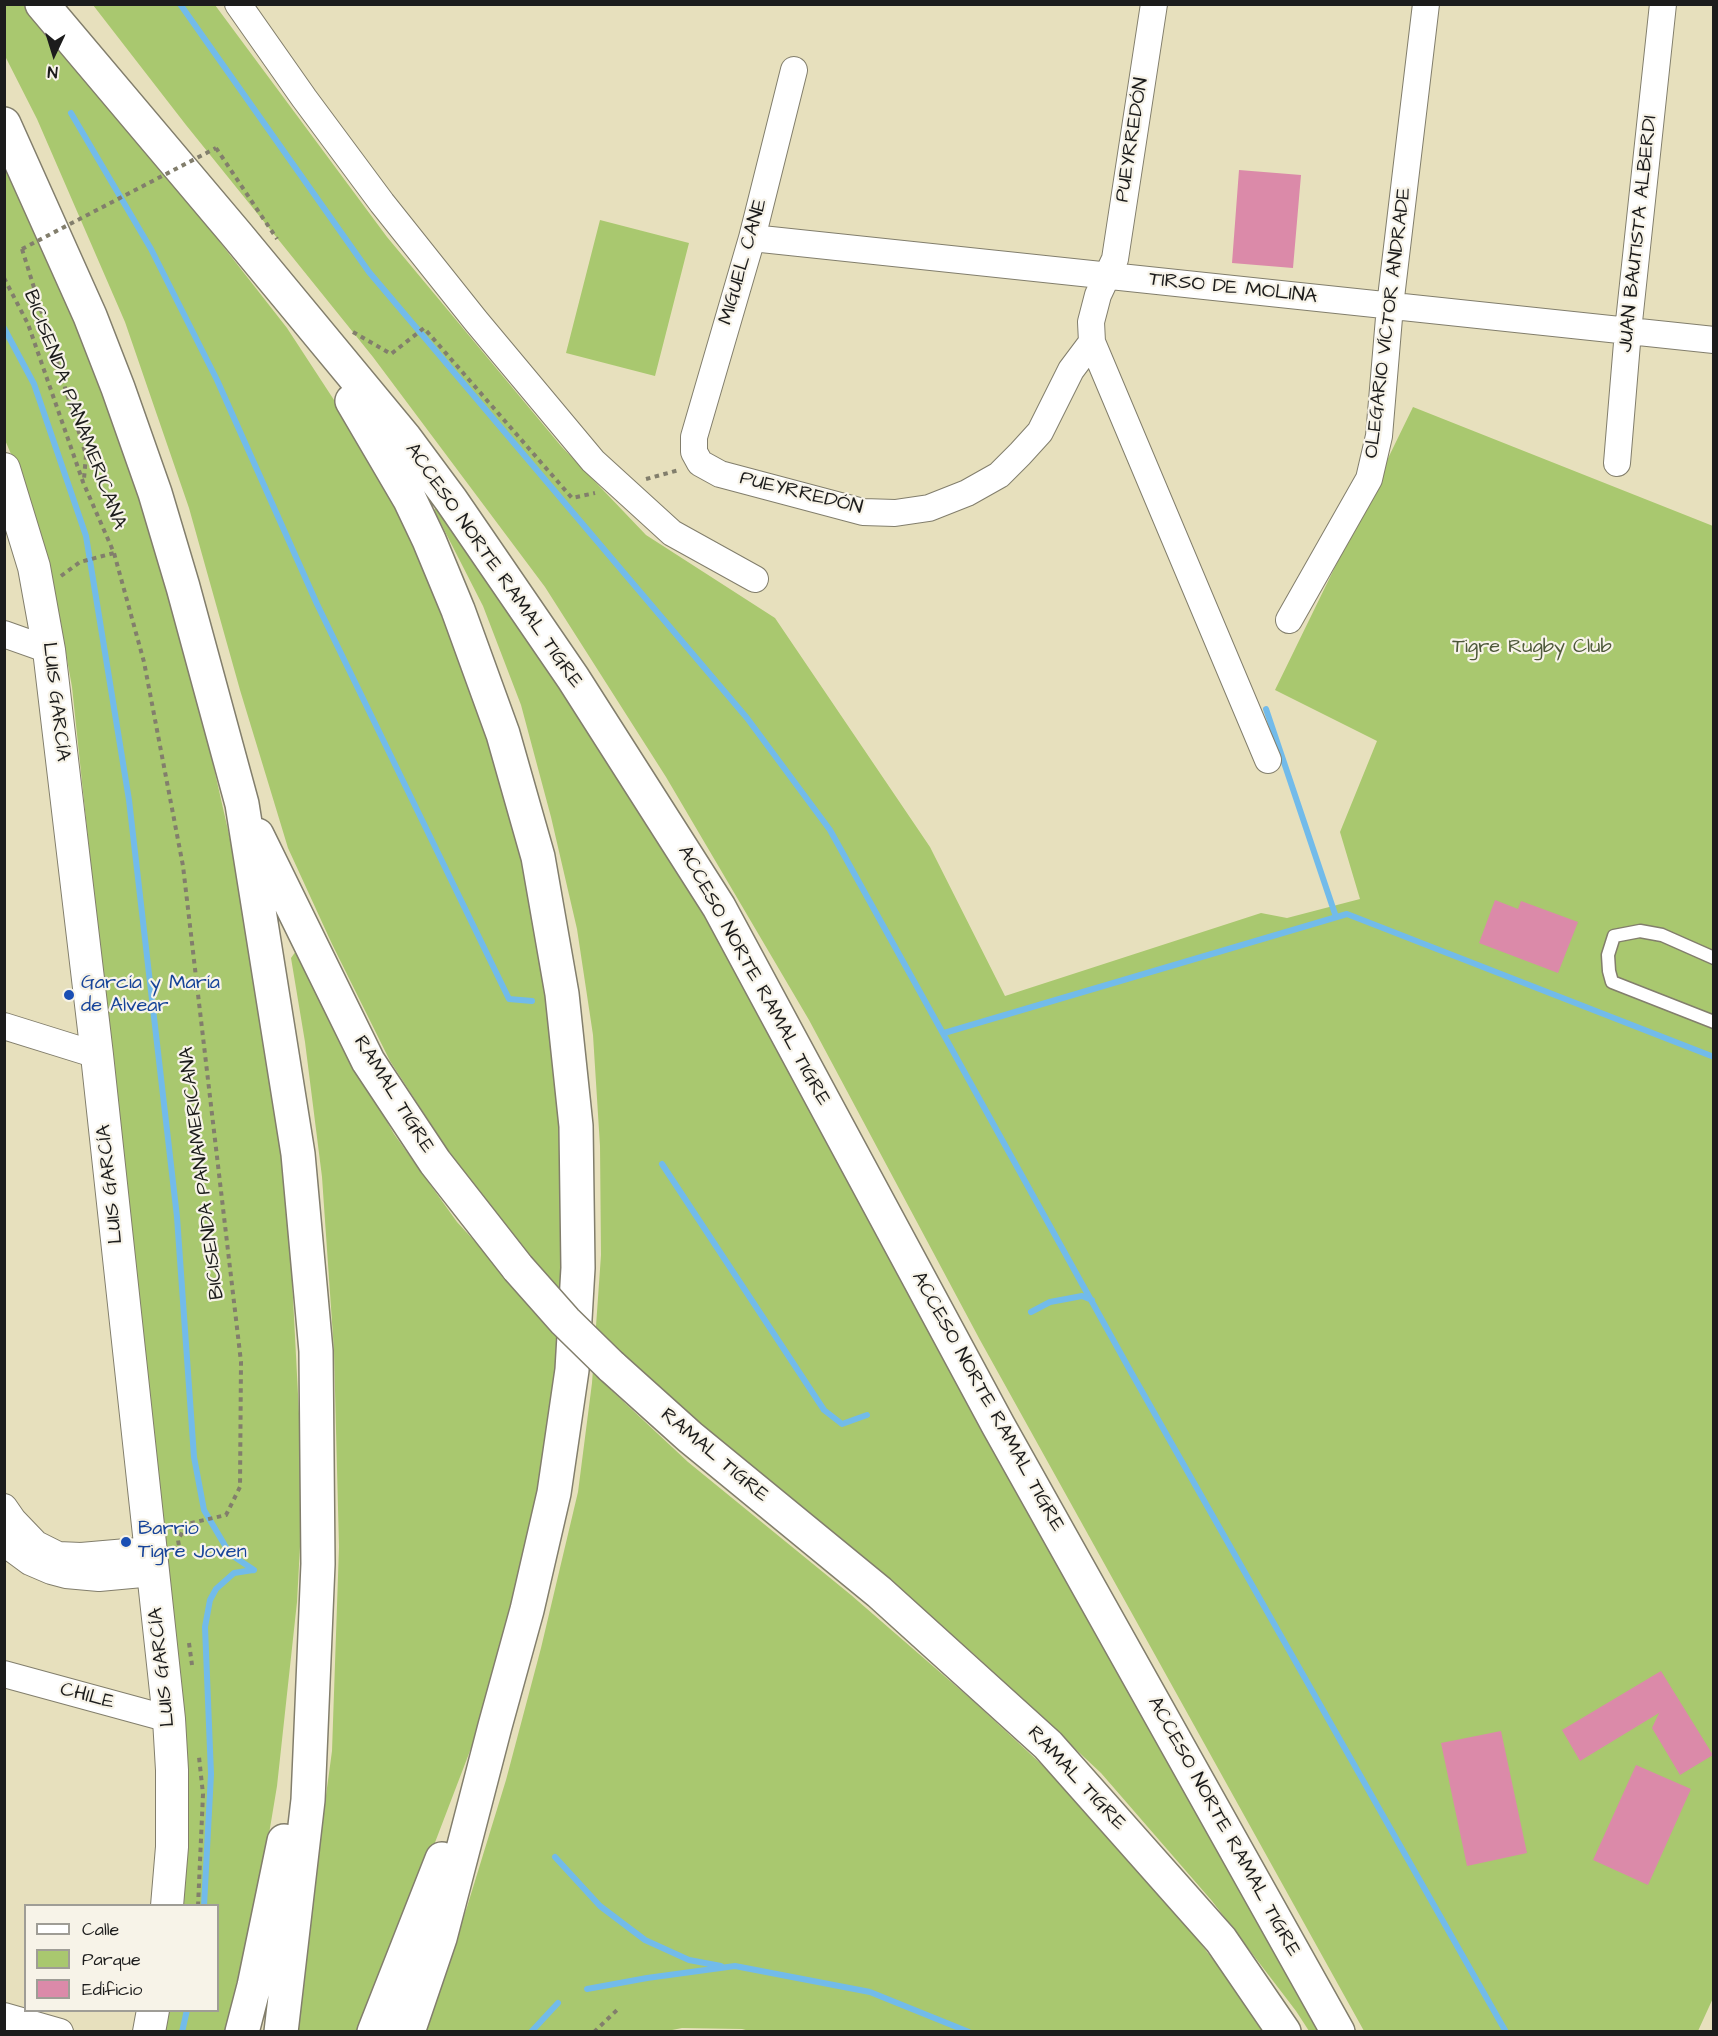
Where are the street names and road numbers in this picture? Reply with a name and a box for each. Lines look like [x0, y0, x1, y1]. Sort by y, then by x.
street label: PUEYRREDÓN [1111, 76, 1155, 204]
street label: JUAN BAUTISTA ALBERDI [1615, 114, 1663, 354]
street label: OLEGARIO VÍCTOR ANDRADE [1360, 186, 1418, 460]
street label: MIGUEL CANE [715, 196, 773, 328]
street label: TIRSO DE MOLINA [1148, 268, 1318, 310]
street label: BICISENDA PANAMERICANA [17, 287, 131, 533]
street label: ACCESO NORTE RAMAL TIGRE [399, 439, 587, 693]
street label: PUEYRREDÓN [737, 467, 865, 521]
street label: LUIS GARCÍA [36, 641, 74, 763]
street label: ACCESO NORTE RAMAL TIGRE [671, 842, 835, 1110]
street label: RAMAL TIGRE [347, 1032, 439, 1158]
street label: BICISENDA PANAMERICANA [176, 1045, 230, 1301]
street label: LUIS GARCÍA [93, 1123, 129, 1245]
street label: ACCESO NORTE RAMAL TIGRE [905, 1268, 1069, 1536]
street label: RAMAL TIGRE [655, 1404, 773, 1508]
street label: LUIS GARCÍA [145, 1606, 181, 1728]
street label: CHILE [57, 1678, 117, 1716]
street label: ACCESO NORTE RAMAL TIGRE [1141, 1693, 1305, 1961]
street label: RAMAL TIGRE [1022, 1722, 1130, 1836]

